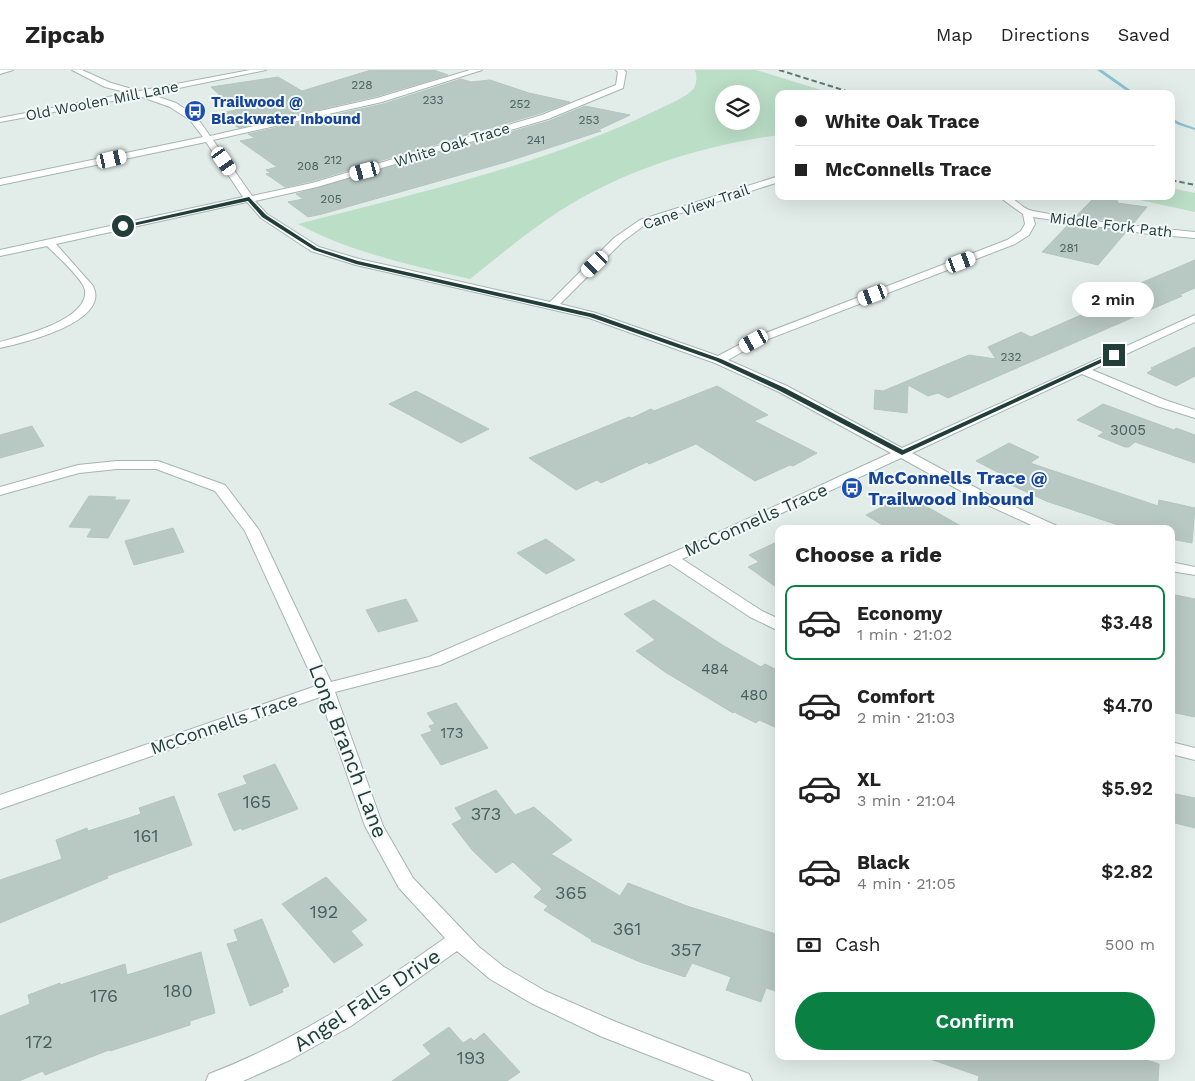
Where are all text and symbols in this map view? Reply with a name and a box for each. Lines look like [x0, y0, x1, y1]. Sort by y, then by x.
text: Zipcab [25, 21, 105, 49]
text: Map [936, 24, 973, 45]
text: Directions [1001, 24, 1090, 45]
text: Saved [1118, 24, 1170, 45]
street label: Old Woolen Mill Lane [24, 77, 180, 125]
house number: 228 [351, 78, 373, 92]
map controls [715, 85, 760, 130]
button: layers [715, 85, 760, 130]
place label: Trailwood @ Blackwater Inbound [211, 93, 361, 128]
house number: 233 [423, 93, 444, 107]
house number: 252 [510, 97, 530, 111]
bus stop icon: Trailwood @ Blackwater Inbound [183, 99, 207, 123]
text: White Oak Trace [825, 110, 980, 133]
house number: 253 [579, 113, 599, 127]
street label: White Oak Trace [392, 119, 512, 171]
house number: 241 [527, 133, 545, 147]
car [209, 144, 238, 178]
car [95, 148, 128, 170]
house number: 212 [324, 153, 342, 167]
text: McConnells Trace [825, 158, 991, 181]
house number: 208 [297, 159, 319, 173]
car [348, 160, 381, 182]
street label: Cane View Trail [640, 180, 752, 234]
house number: 205 [320, 192, 342, 206]
street label: Middle Fork Path [1049, 209, 1173, 241]
route start [112, 215, 134, 237]
house number: 281 [1059, 241, 1079, 255]
car [578, 248, 611, 280]
car [944, 250, 977, 274]
callout: 2 min [1073, 282, 1155, 318]
car [856, 283, 889, 307]
text: 2 min [1091, 290, 1135, 309]
car [737, 327, 770, 355]
route end [1103, 344, 1125, 366]
house number: 232 [1001, 350, 1022, 364]
house number: 3005 [1110, 421, 1146, 439]
place label: McConnells Trace @ Trailwood Inbound [868, 467, 1048, 509]
bus stop icon: McConnells Trace @ Trailwood Inbound [840, 476, 864, 500]
street label: McConnells Trace [681, 479, 831, 561]
text: Choose a ride [795, 542, 942, 567]
icon: car [797, 600, 842, 645]
text: Economy [857, 602, 942, 625]
text: $3.48 [1101, 611, 1153, 634]
text: 1 min · 21:02 [857, 625, 952, 644]
street label: Long Branch Lane [304, 660, 393, 841]
house number: 484 [701, 660, 729, 678]
icon: car [797, 683, 842, 728]
text: Comfort [857, 685, 935, 708]
house number: 480 [740, 686, 768, 704]
street label: McConnells Trace [147, 688, 300, 759]
text: $4.70 [1103, 694, 1153, 717]
text: 2 min · 21:03 [857, 708, 955, 727]
house number: 173 [440, 724, 464, 742]
icon: car [797, 766, 842, 811]
text: XL [857, 768, 881, 791]
text: $5.92 [1102, 777, 1153, 800]
house number: 165 [243, 791, 271, 812]
text: 3 min · 21:04 [857, 791, 956, 810]
house number: 373 [471, 803, 501, 824]
house number: 161 [134, 825, 158, 846]
icon: car [797, 849, 842, 894]
text: Black [857, 851, 910, 874]
text: $2.82 [1101, 860, 1153, 883]
text: 4 min · 21:05 [857, 874, 956, 893]
house number: 365 [555, 882, 587, 903]
house number: 192 [310, 901, 338, 922]
house number: 361 [613, 918, 641, 939]
icon: cash [795, 931, 823, 959]
text: Cash [835, 933, 881, 956]
text: 500 m [1105, 935, 1155, 954]
house number: 357 [670, 939, 702, 960]
street label: Angel Falls Drive [289, 943, 445, 1056]
house number: 180 [163, 980, 193, 1001]
house number: 176 [90, 985, 118, 1006]
button: Confirm [795, 992, 1155, 1050]
house number: 172 [25, 1031, 53, 1052]
house number: 193 [457, 1047, 485, 1068]

